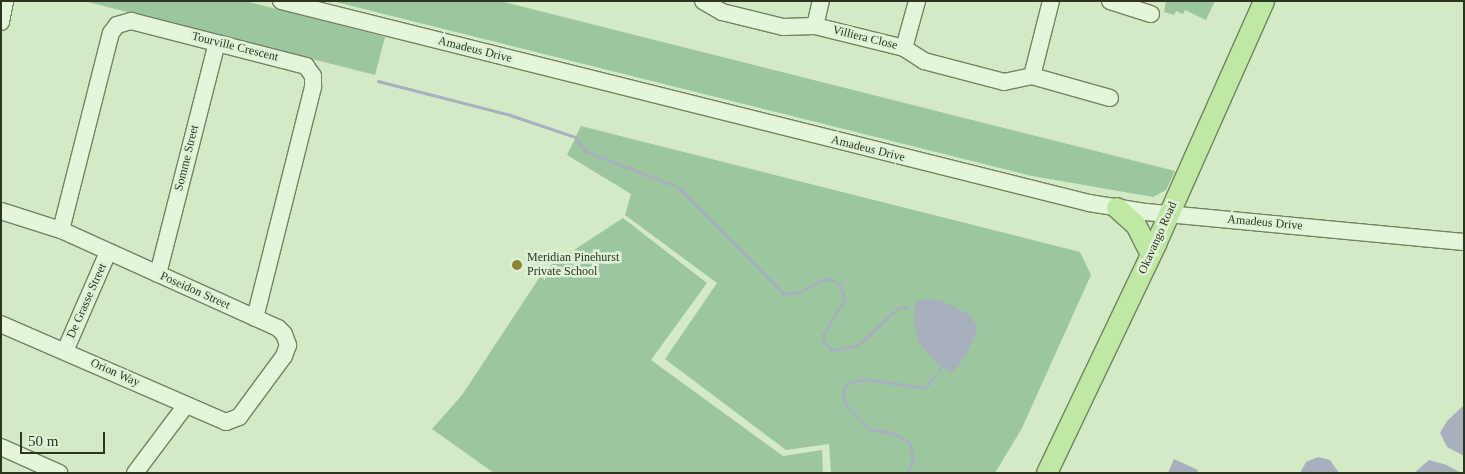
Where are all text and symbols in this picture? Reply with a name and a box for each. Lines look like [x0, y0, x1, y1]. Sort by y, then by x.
street label: Villiera Close [831, 23, 899, 53]
street label: Tourville Crescent [190, 29, 280, 65]
street label: Amadeus Drive [437, 34, 513, 66]
street label: Somme Street [172, 123, 202, 193]
street label: Amadeus Drive [830, 133, 906, 165]
street label: Okavango Road [1136, 200, 1180, 276]
street label: Amadeus Drive [1227, 213, 1303, 233]
place label: Meridian Pinehurst Private School [527, 251, 619, 279]
marker: Meridian Pinehurst Private School [511, 259, 523, 271]
street label: De Grasse Street [64, 261, 110, 341]
street label: Poseidon Street [158, 269, 232, 313]
street label: Orion Way [88, 356, 142, 390]
scale bar [22, 422, 108, 454]
text: 50 m [28, 433, 58, 449]

